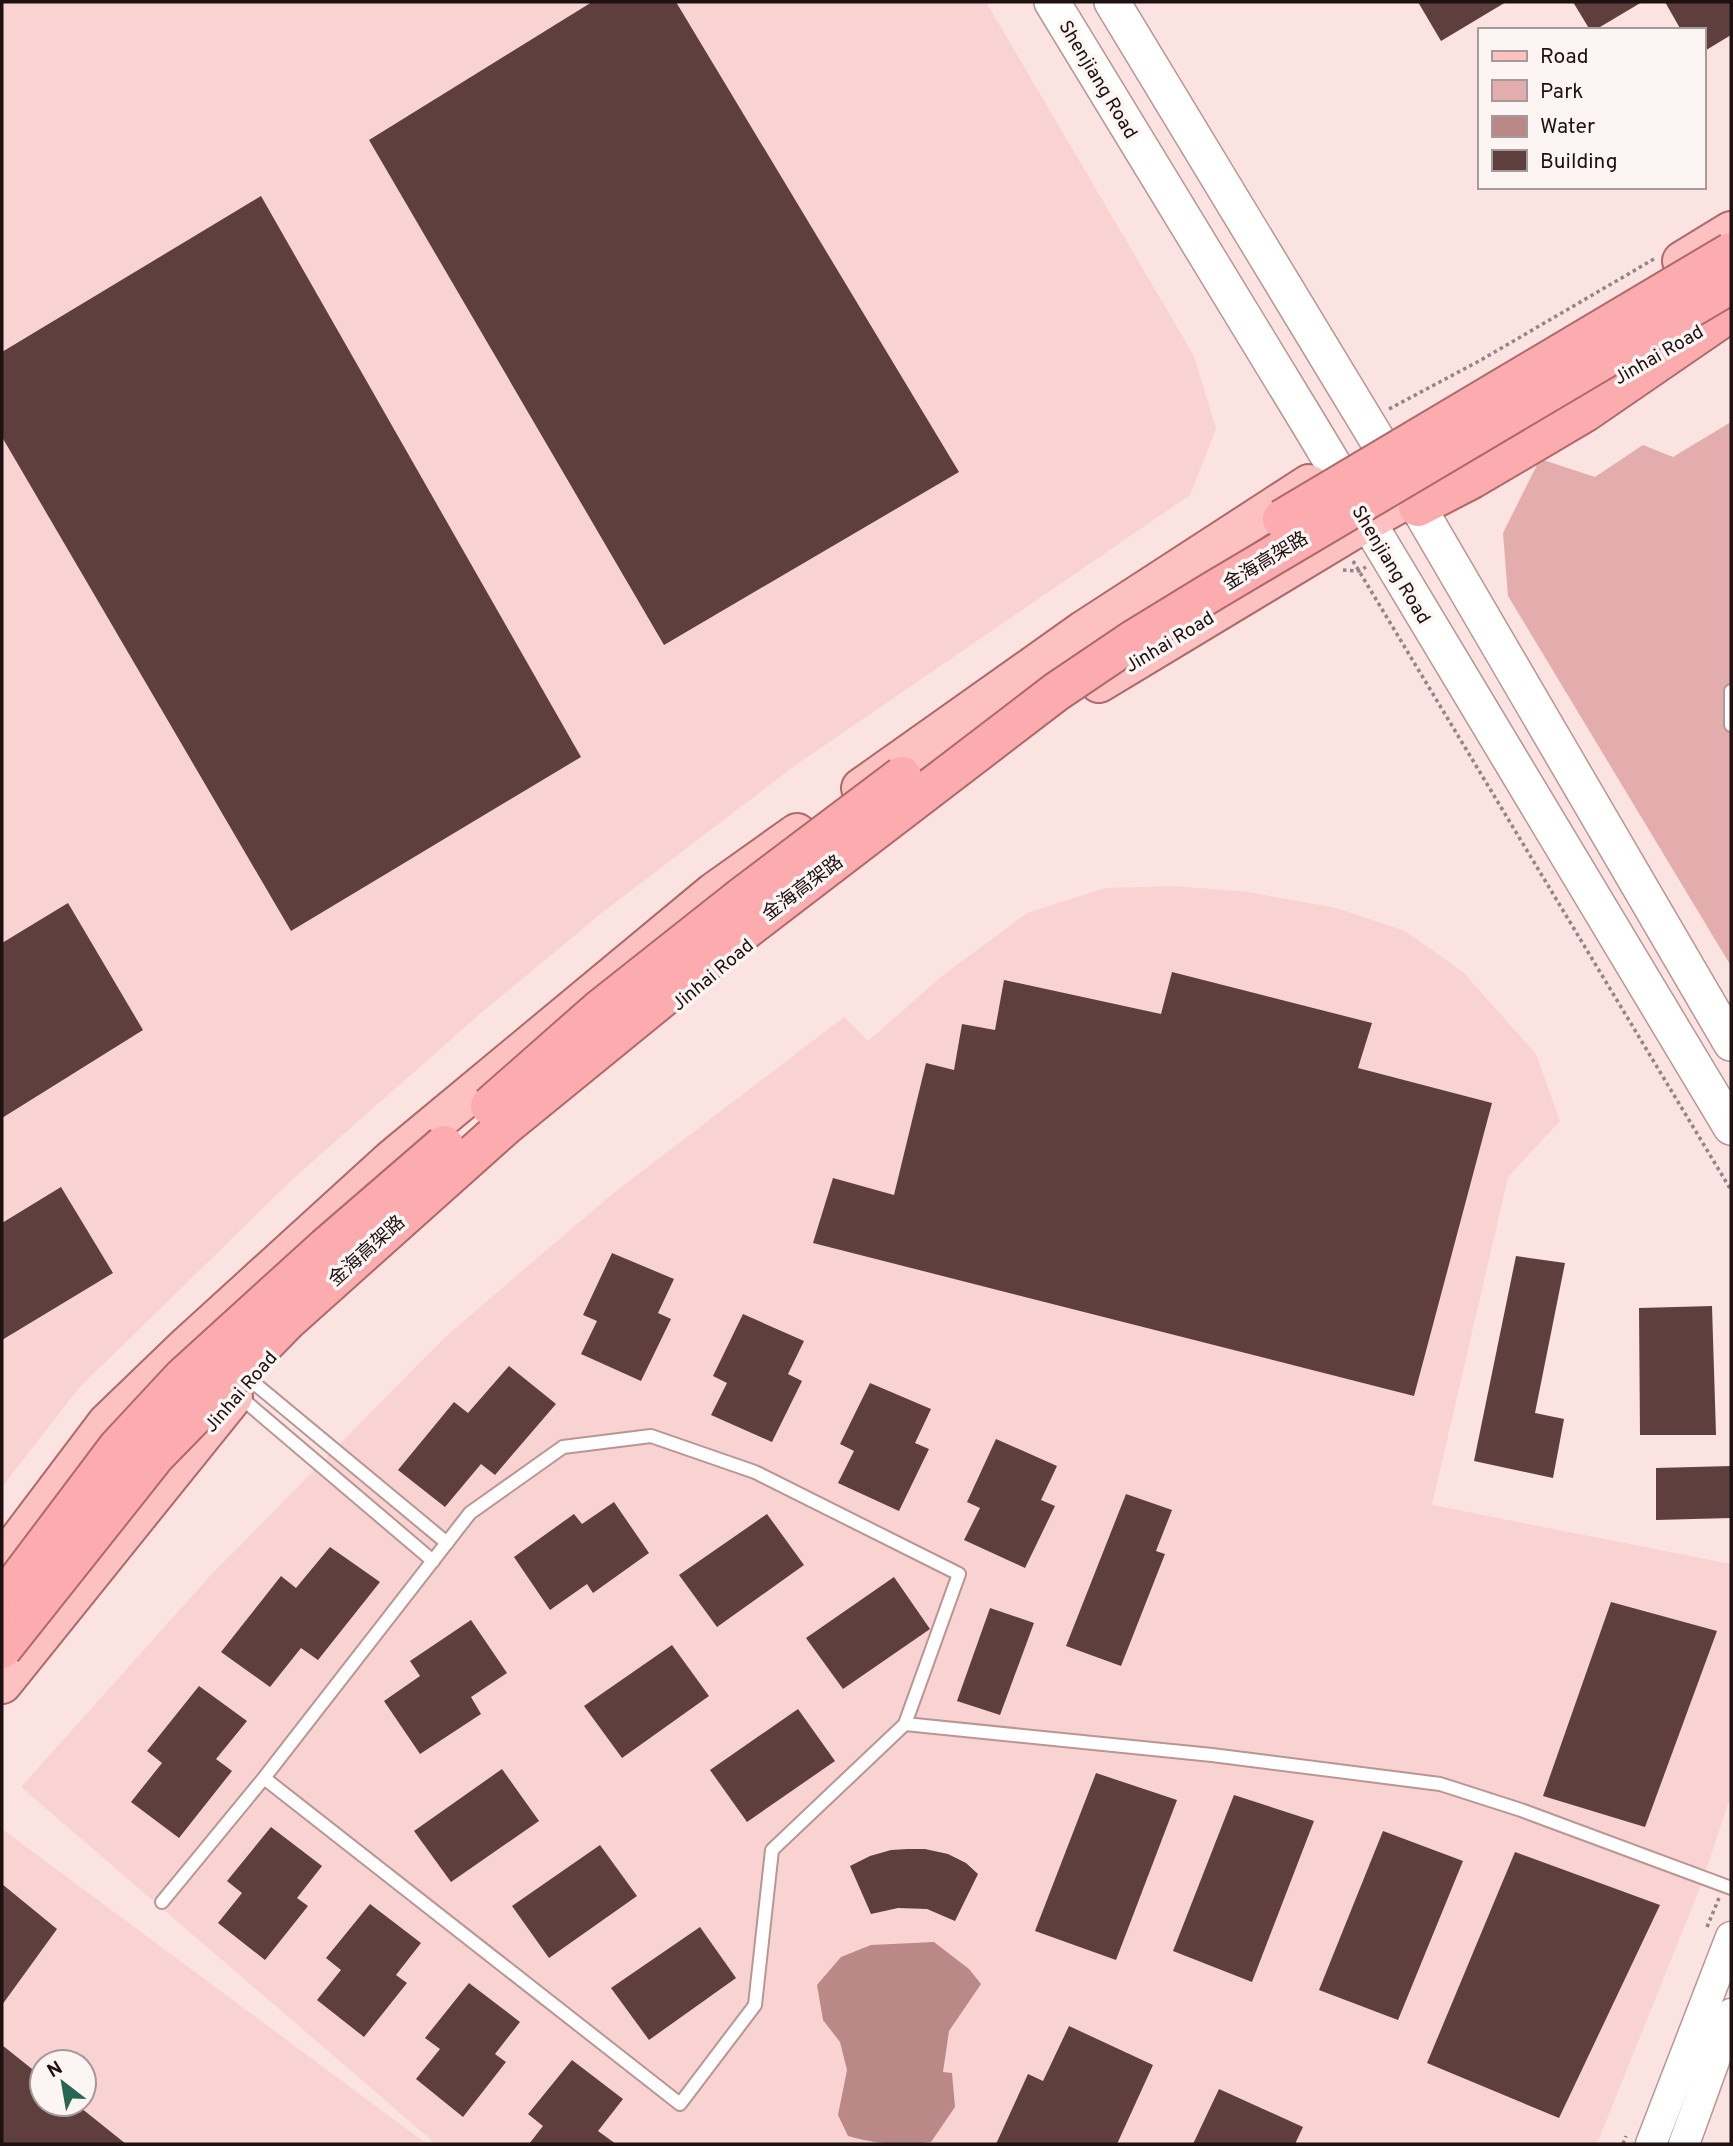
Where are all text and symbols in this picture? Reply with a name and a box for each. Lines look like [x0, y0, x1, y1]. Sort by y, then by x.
street label: Shenjiang Road [1052, 16, 1142, 144]
legend [1478, 28, 1705, 189]
text: Road [1540, 44, 1589, 71]
text: Park [1540, 79, 1583, 106]
text: Water [1540, 114, 1595, 141]
text: Building [1540, 149, 1618, 176]
street label: Jinhai Road [1610, 320, 1708, 391]
street label: Shenjiang Road [1345, 501, 1435, 629]
street label: 金海高架路 [1219, 527, 1313, 596]
street label: Jinhai Road [1121, 607, 1219, 679]
street label: 金海高架路 [758, 850, 848, 927]
street label: Jinhai Road [667, 934, 759, 1017]
street label: 金海高架路 [324, 1211, 411, 1292]
street label: Jinhai Road [200, 1347, 283, 1438]
north arrow [28, 2048, 98, 2118]
text: N [43, 2056, 67, 2084]

